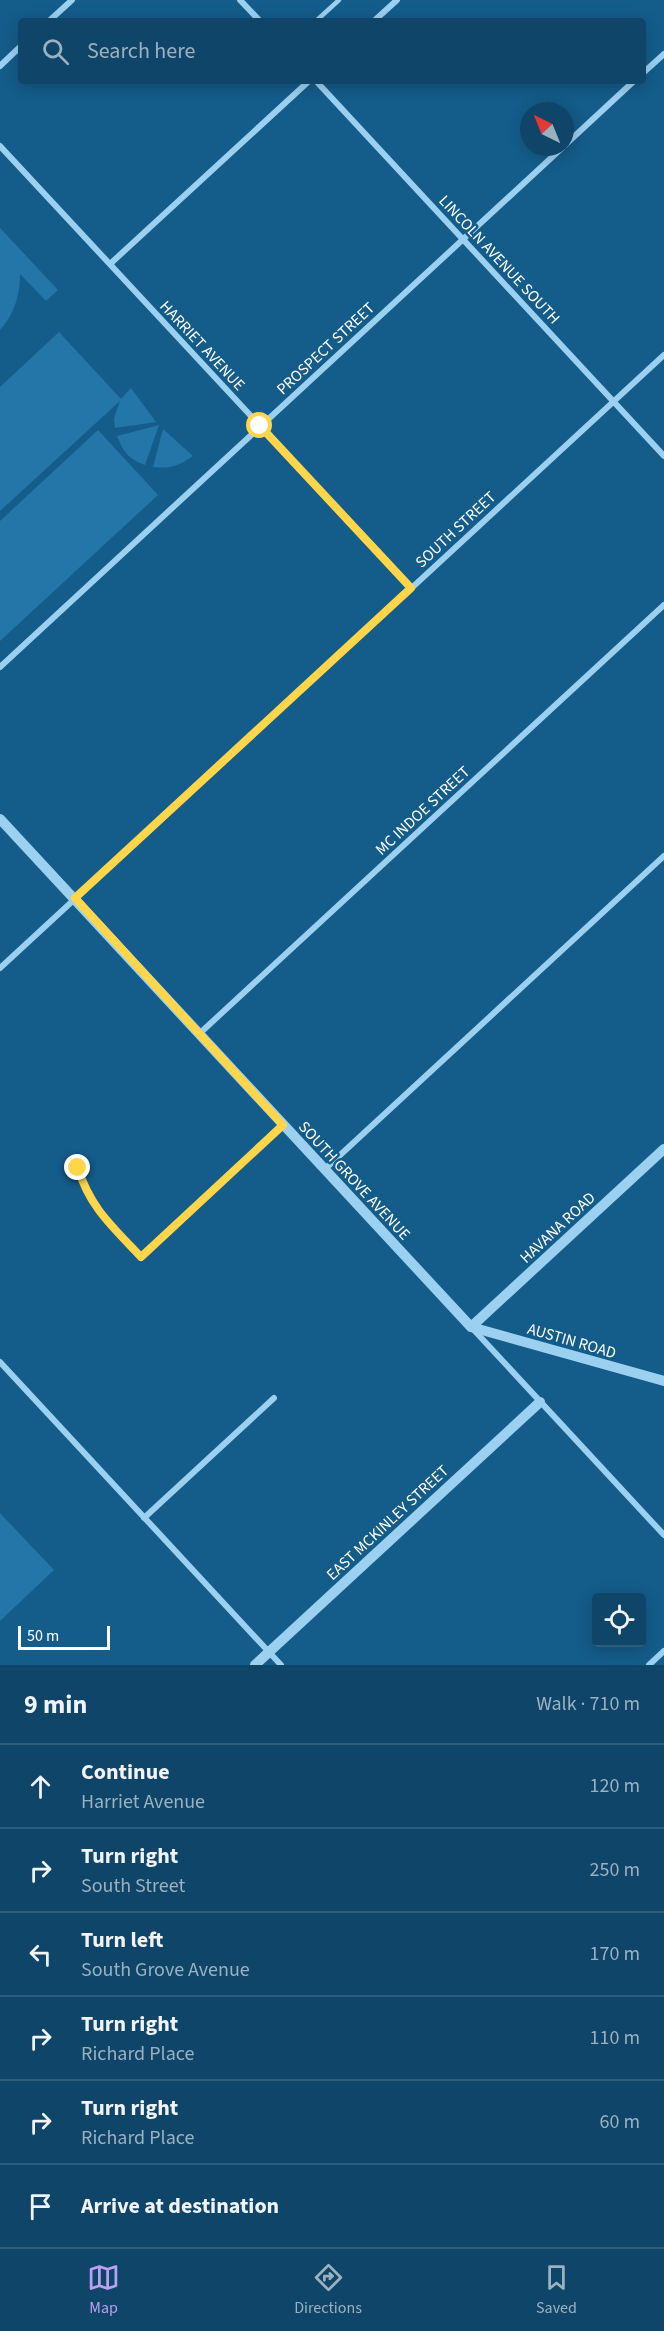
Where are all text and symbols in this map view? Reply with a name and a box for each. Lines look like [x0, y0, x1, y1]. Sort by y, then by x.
search box [18, 18, 646, 84]
icon: search [39, 35, 72, 68]
text: Search here [87, 35, 195, 67]
north arrow [520, 102, 574, 156]
street label: LINCOLN AVENUE SOUTH [434, 190, 565, 329]
street label: HARRIET AVENUE [155, 296, 250, 396]
street label: PROSPECT STREET [272, 297, 380, 400]
route start [246, 412, 272, 438]
street label: SOUTH STREET [410, 486, 501, 573]
street label: MC INDOE STREET [371, 761, 475, 860]
street label: SOUTH GROVE AVENUE [293, 1116, 415, 1245]
route end [64, 1154, 90, 1180]
street label: HAVANA ROAD [515, 1187, 600, 1268]
street label: AUSTIN ROAD [525, 1318, 619, 1364]
street label: EAST MCKINLEY STREET [322, 1460, 454, 1585]
map controls [592, 1593, 646, 1647]
button: locate [592, 1593, 646, 1647]
scale bar [18, 1623, 110, 1650]
text: 50 m [27, 1625, 59, 1647]
text: 9 min [24, 1686, 87, 1723]
text: Walk · 710 m [536, 1690, 640, 1718]
text: Continue [81, 1756, 170, 1788]
icon: ahead [24, 1770, 57, 1803]
text: 120 m [590, 1772, 640, 1800]
text: Harriet Avenue [81, 1788, 205, 1816]
text: Turn right [81, 1840, 178, 1872]
icon: right [24, 1854, 57, 1887]
text: 250 m [590, 1856, 640, 1884]
text: South Street [81, 1872, 185, 1900]
text: Turn left [81, 1924, 163, 1956]
icon: left [24, 1938, 57, 1971]
text: 170 m [590, 1940, 640, 1968]
text: South Grove Avenue [81, 1956, 250, 1984]
text: Turn right [81, 2008, 178, 2040]
icon: right [24, 2022, 57, 2055]
text: 110 m [590, 2024, 640, 2052]
text: Richard Place [81, 2040, 194, 2068]
text: Turn right [81, 2092, 178, 2124]
icon: right [24, 2106, 57, 2139]
text: 60 m [600, 2108, 640, 2136]
text: Richard Place [81, 2124, 194, 2152]
icon: arrive [24, 2190, 57, 2223]
text: Arrive at destination [81, 2190, 279, 2222]
tab: Map [87, 2261, 120, 2319]
tab: Directions [294, 2261, 362, 2319]
tab: Saved [536, 2261, 577, 2319]

